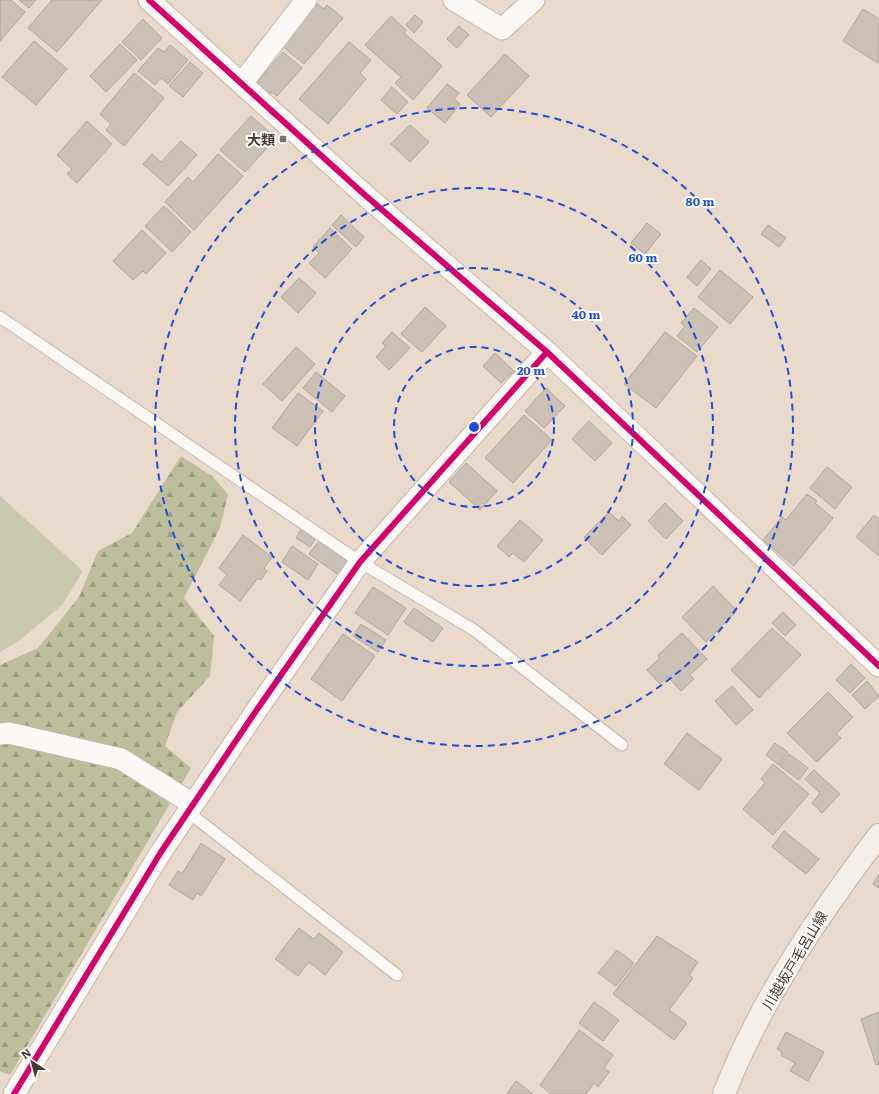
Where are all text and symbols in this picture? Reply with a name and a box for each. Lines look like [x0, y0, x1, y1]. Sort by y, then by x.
place label: 大類 [247, 129, 275, 149]
marker: 大類 [278, 134, 288, 144]
text: 80 m [686, 192, 714, 210]
text: 60 m [629, 248, 657, 266]
text: 40 m [572, 305, 601, 323]
text: 20 m [517, 361, 545, 379]
centre of rings [467, 420, 481, 434]
street label: 川越坂戸毛呂山線 [757, 907, 831, 1013]
north arrow [12, 1042, 52, 1082]
text: N [17, 1044, 34, 1062]

